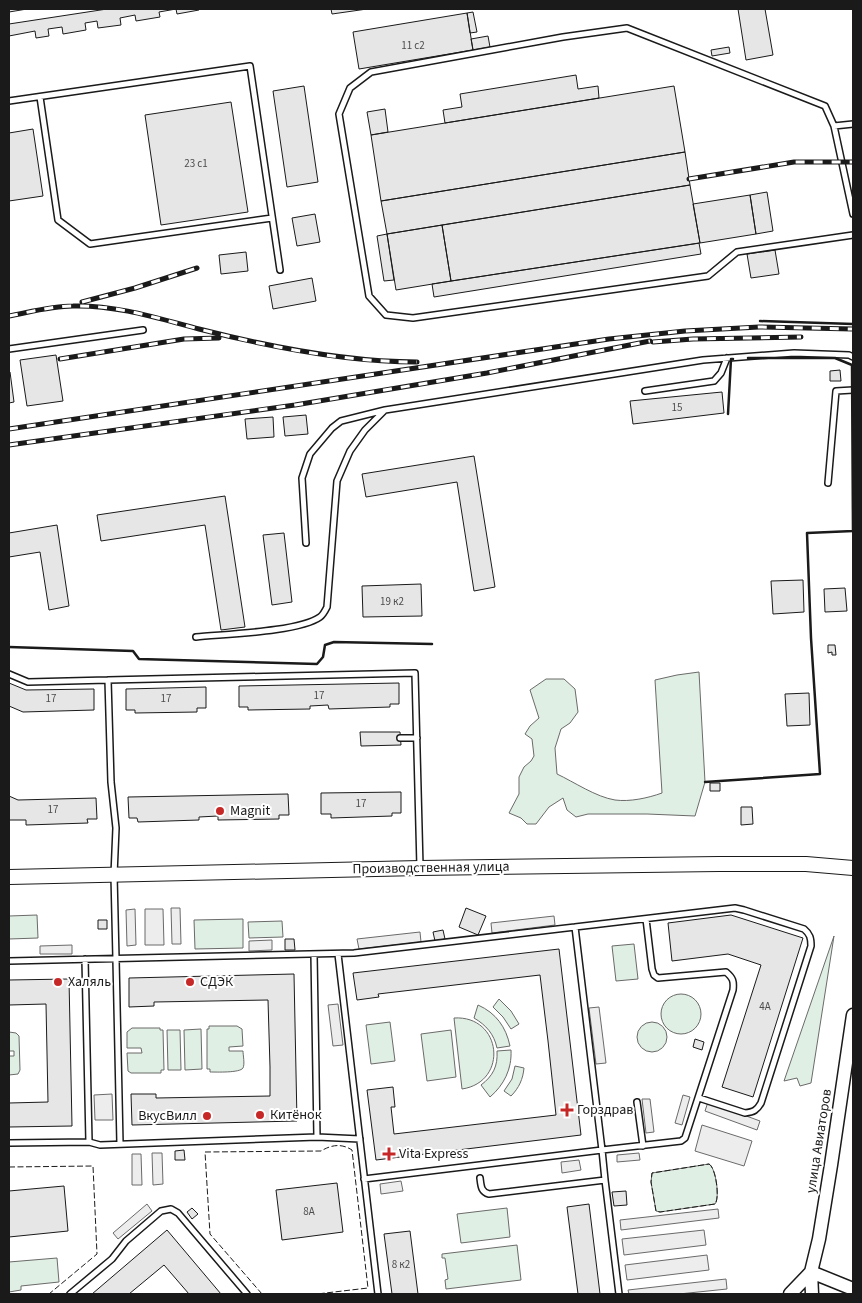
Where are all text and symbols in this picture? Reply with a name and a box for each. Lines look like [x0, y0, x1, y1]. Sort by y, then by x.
house number: 11 с2 [401, 38, 425, 53]
house number: 23 с1 [184, 156, 208, 171]
house number: 15 [672, 400, 682, 415]
house number: 19 к2 [380, 594, 404, 609]
house number: 17 [314, 688, 324, 703]
house number: 17 [46, 691, 56, 706]
house number: 17 [161, 691, 171, 706]
house number: 17 [356, 796, 366, 811]
place label: Magnit [230, 801, 270, 821]
house number: 17 [48, 802, 58, 817]
marker: Magnit [214, 805, 226, 817]
street label: Производственная улица [352, 857, 510, 879]
place label: Халяль [68, 972, 111, 992]
place label: СДЭК [200, 972, 234, 992]
marker: Халяль [52, 976, 64, 988]
marker: СДЭК [184, 976, 196, 988]
house number: 4А [759, 999, 771, 1014]
street label: улица Авиаторов [801, 1087, 837, 1195]
place label: Горздрав [577, 1100, 633, 1120]
marker: Горздрав [561, 1104, 573, 1116]
place label: Китёнок [270, 1105, 322, 1125]
place label: ВкусВилл [138, 1106, 197, 1126]
marker: Китёнок [254, 1109, 266, 1121]
marker: ВкусВилл [201, 1110, 213, 1122]
place label: Vita Express [399, 1144, 468, 1164]
marker: Vita Express [383, 1148, 395, 1160]
house number: 8А [303, 1204, 315, 1219]
house number: 8 к2 [392, 1257, 410, 1272]

